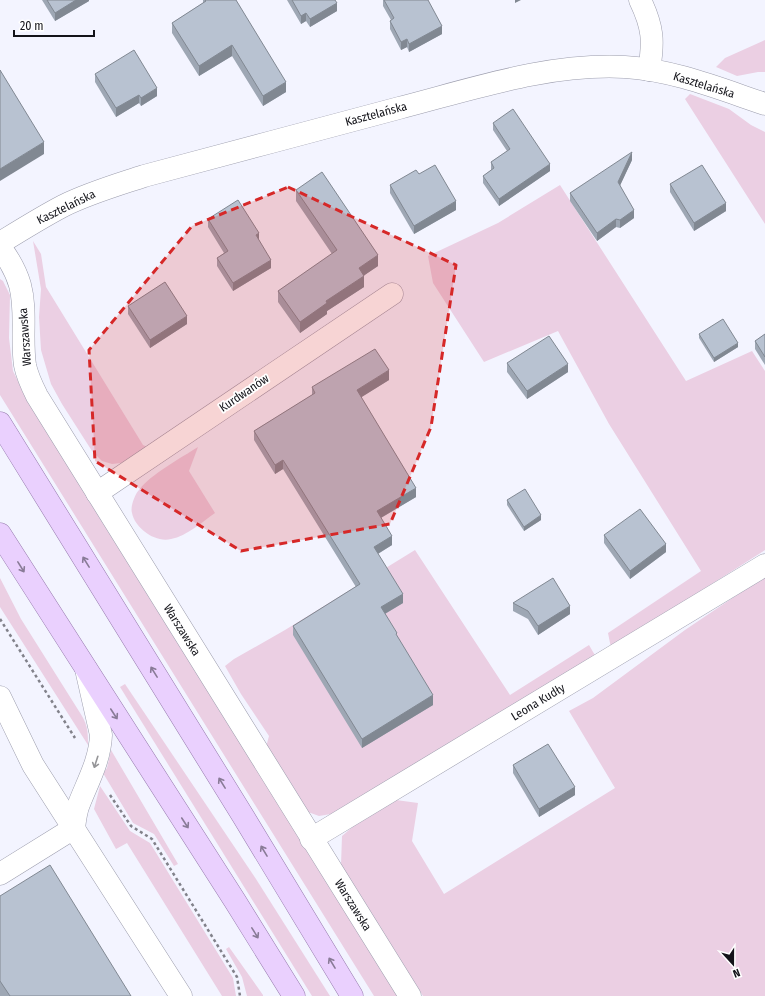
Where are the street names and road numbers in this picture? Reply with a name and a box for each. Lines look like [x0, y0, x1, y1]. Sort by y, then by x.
street label: Kasztelańska [672, 69, 736, 101]
street label: Kasztelańska [344, 99, 409, 129]
street label: Kasztelańska [34, 187, 98, 227]
street label: Warszawska [16, 307, 34, 367]
street label: Kurdwanów [217, 371, 272, 415]
street label: Warszawska [161, 602, 203, 659]
street label: Leona Kudły [509, 680, 568, 723]
street label: Warszawska [332, 877, 374, 934]

